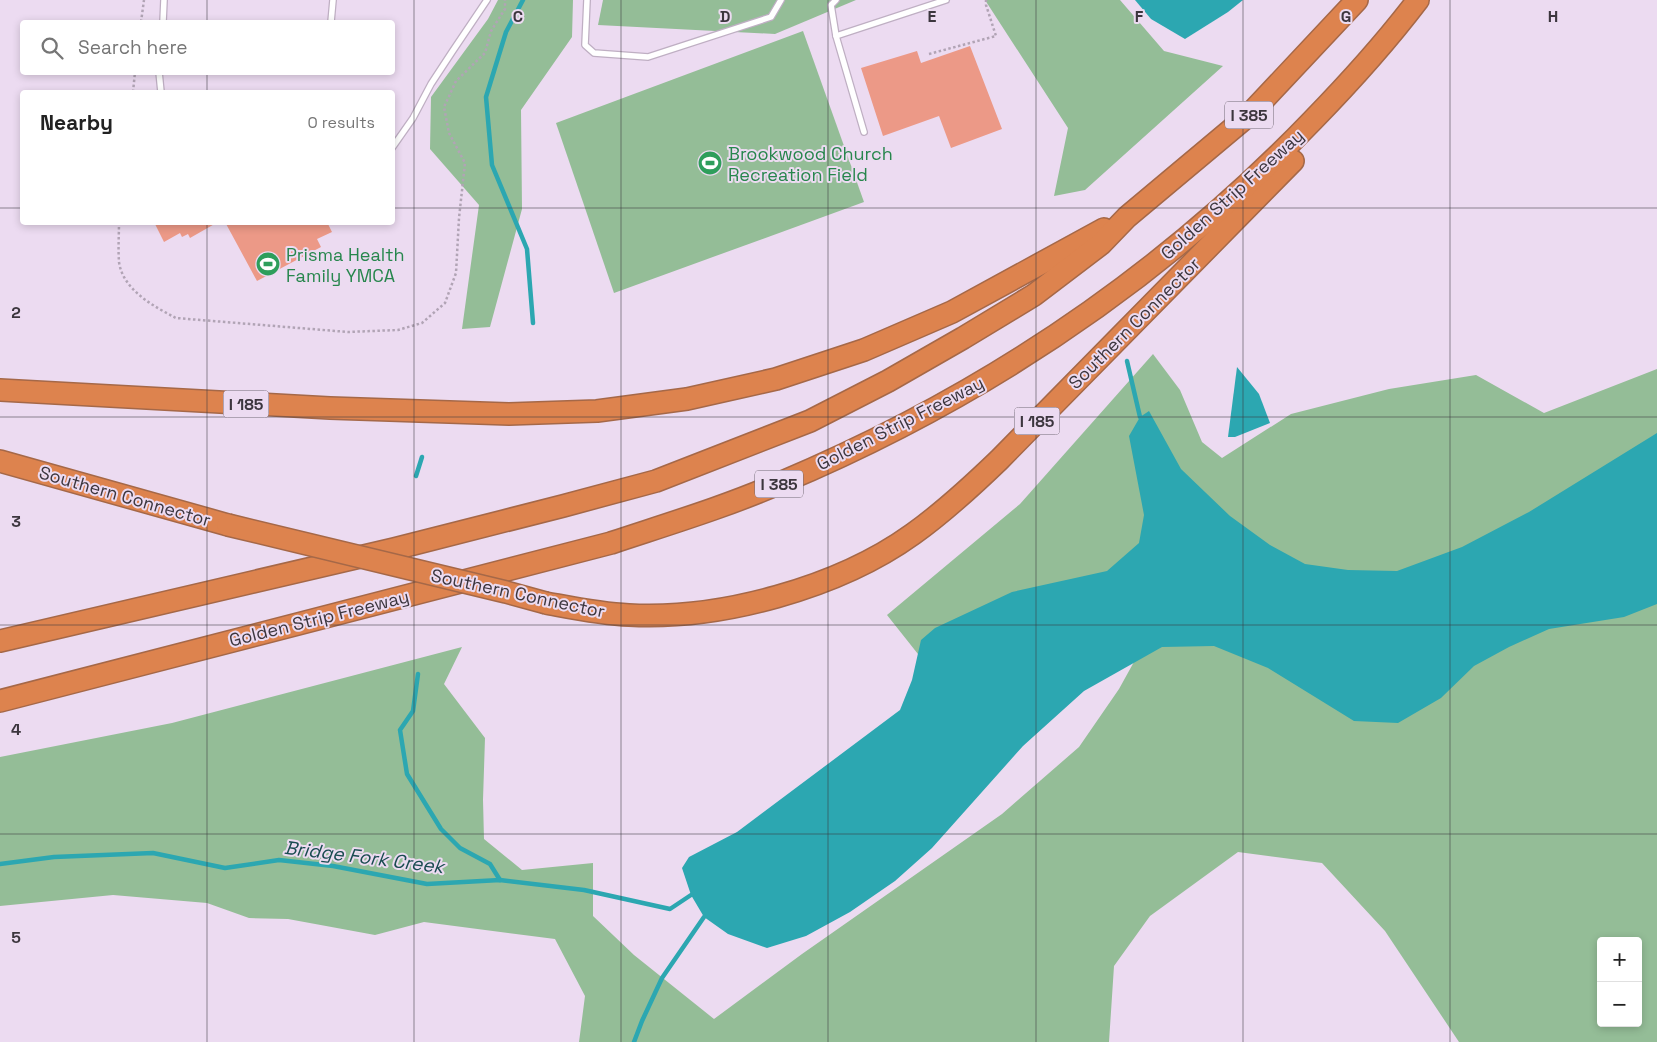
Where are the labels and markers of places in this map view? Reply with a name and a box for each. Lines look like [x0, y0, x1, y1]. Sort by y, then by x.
place label: Brookwood Church Recreation Field [728, 142, 893, 186]
sports icon: Brookwood Church Recreation Field [697, 150, 723, 176]
place label: Prisma Health Family YMCA [286, 243, 405, 287]
sports icon: Prisma Health Family YMCA [255, 251, 281, 277]

